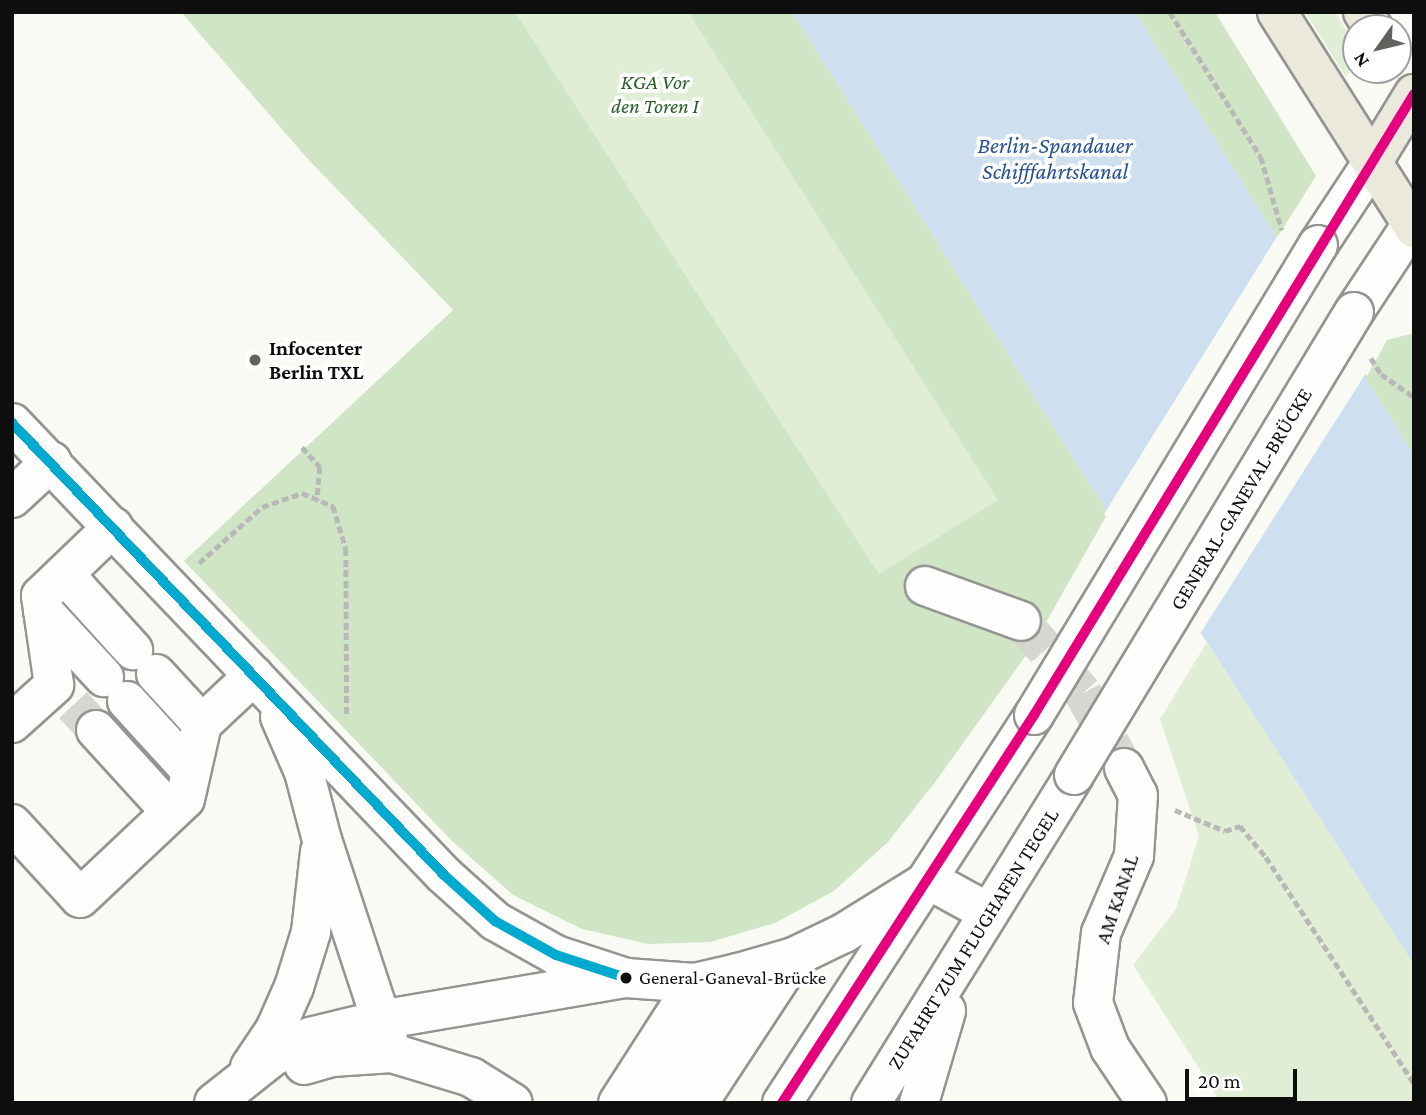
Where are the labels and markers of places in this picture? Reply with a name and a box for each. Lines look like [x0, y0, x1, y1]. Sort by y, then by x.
place label: Infocenter Berlin TXL [269, 335, 363, 385]
marker: Infocenter Berlin TXL [247, 352, 263, 368]
place label: General-Ganeval-Brücke [639, 967, 826, 989]
marker: General-Ganeval-Brücke [619, 971, 633, 985]

